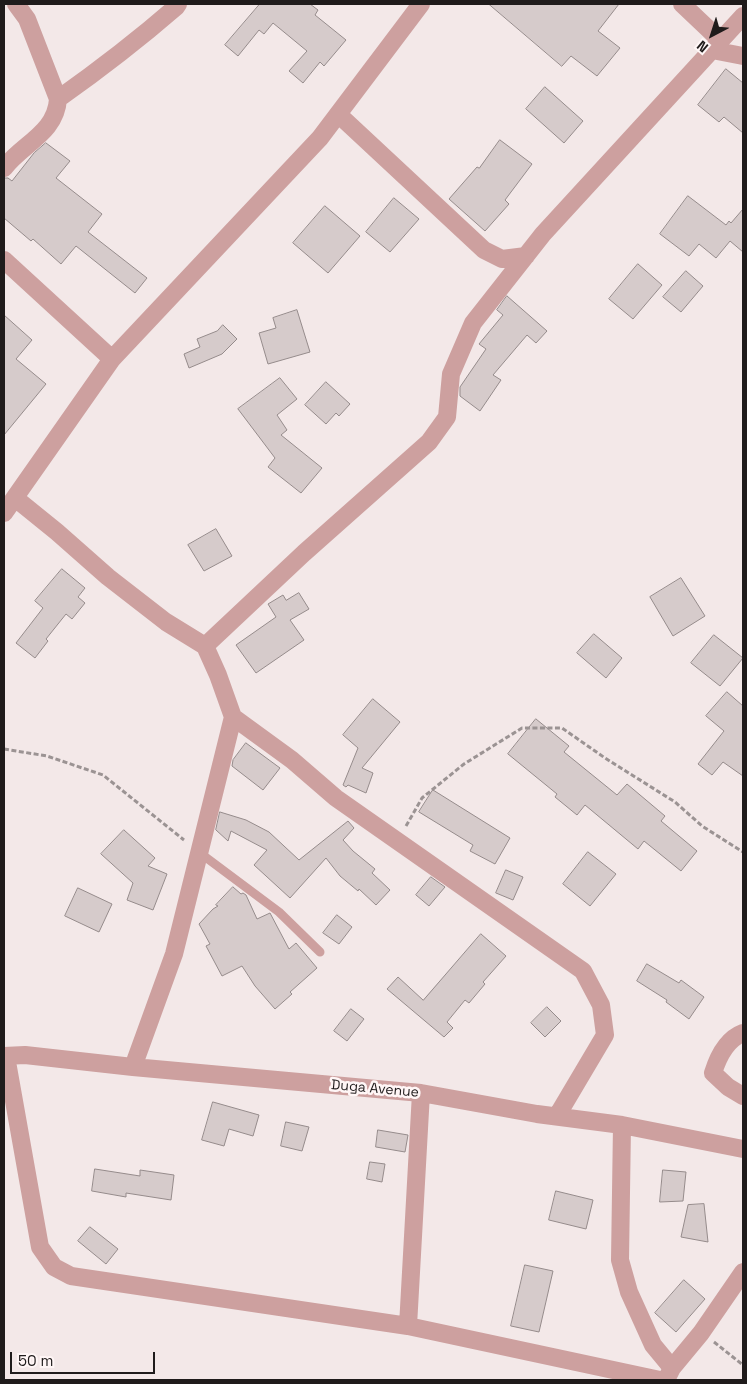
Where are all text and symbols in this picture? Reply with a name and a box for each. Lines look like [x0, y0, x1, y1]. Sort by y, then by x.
north arrow [687, 10, 737, 60]
text: N [693, 37, 712, 56]
street label: Duga Avenue [330, 1077, 420, 1101]
scale bar [12, 1342, 158, 1374]
text: 50 m [18, 1351, 53, 1370]

